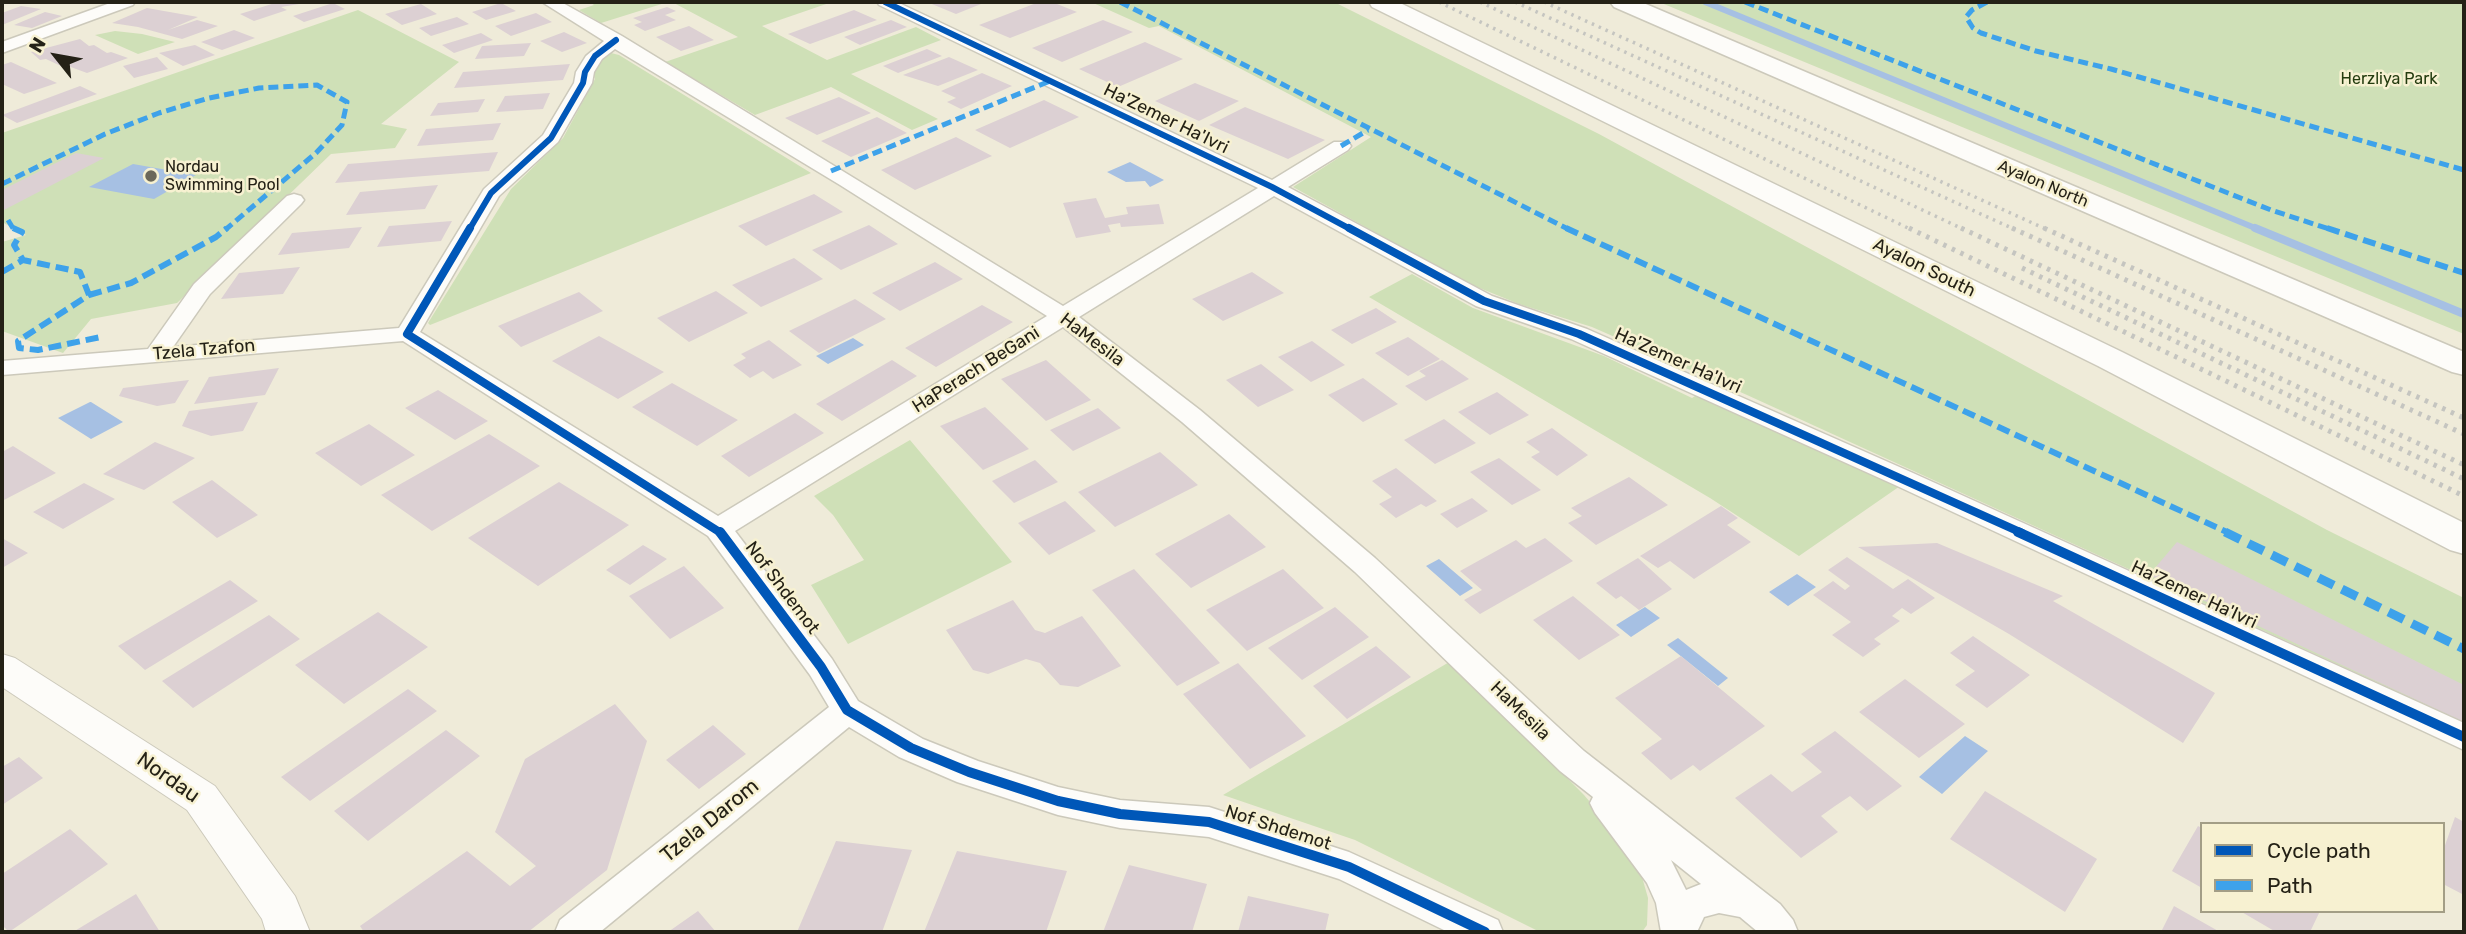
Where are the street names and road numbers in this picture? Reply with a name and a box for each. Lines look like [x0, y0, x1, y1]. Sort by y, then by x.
street label: Ha'Zemer Ha'Ivri [1100, 79, 1232, 159]
street label: Ayalon North [1995, 156, 2091, 212]
street label: Ayalon South [1869, 234, 1979, 302]
street label: HaMesila [1056, 309, 1128, 371]
street label: HaPerach BeGani [908, 322, 1044, 418]
street label: Ha'Zemer Ha'Ivri [1611, 323, 1745, 399]
street label: Tzela Tzafon [152, 335, 256, 365]
street label: Nof Shdemot [740, 537, 824, 639]
street label: Ha'Zemer Ha'Ivri [2128, 556, 2260, 634]
street label: HaMesila [1486, 677, 1554, 745]
street label: Nordau [132, 747, 204, 809]
street label: Tzela Darom [656, 774, 764, 868]
street label: Nof Shdemot [1222, 801, 1334, 855]

